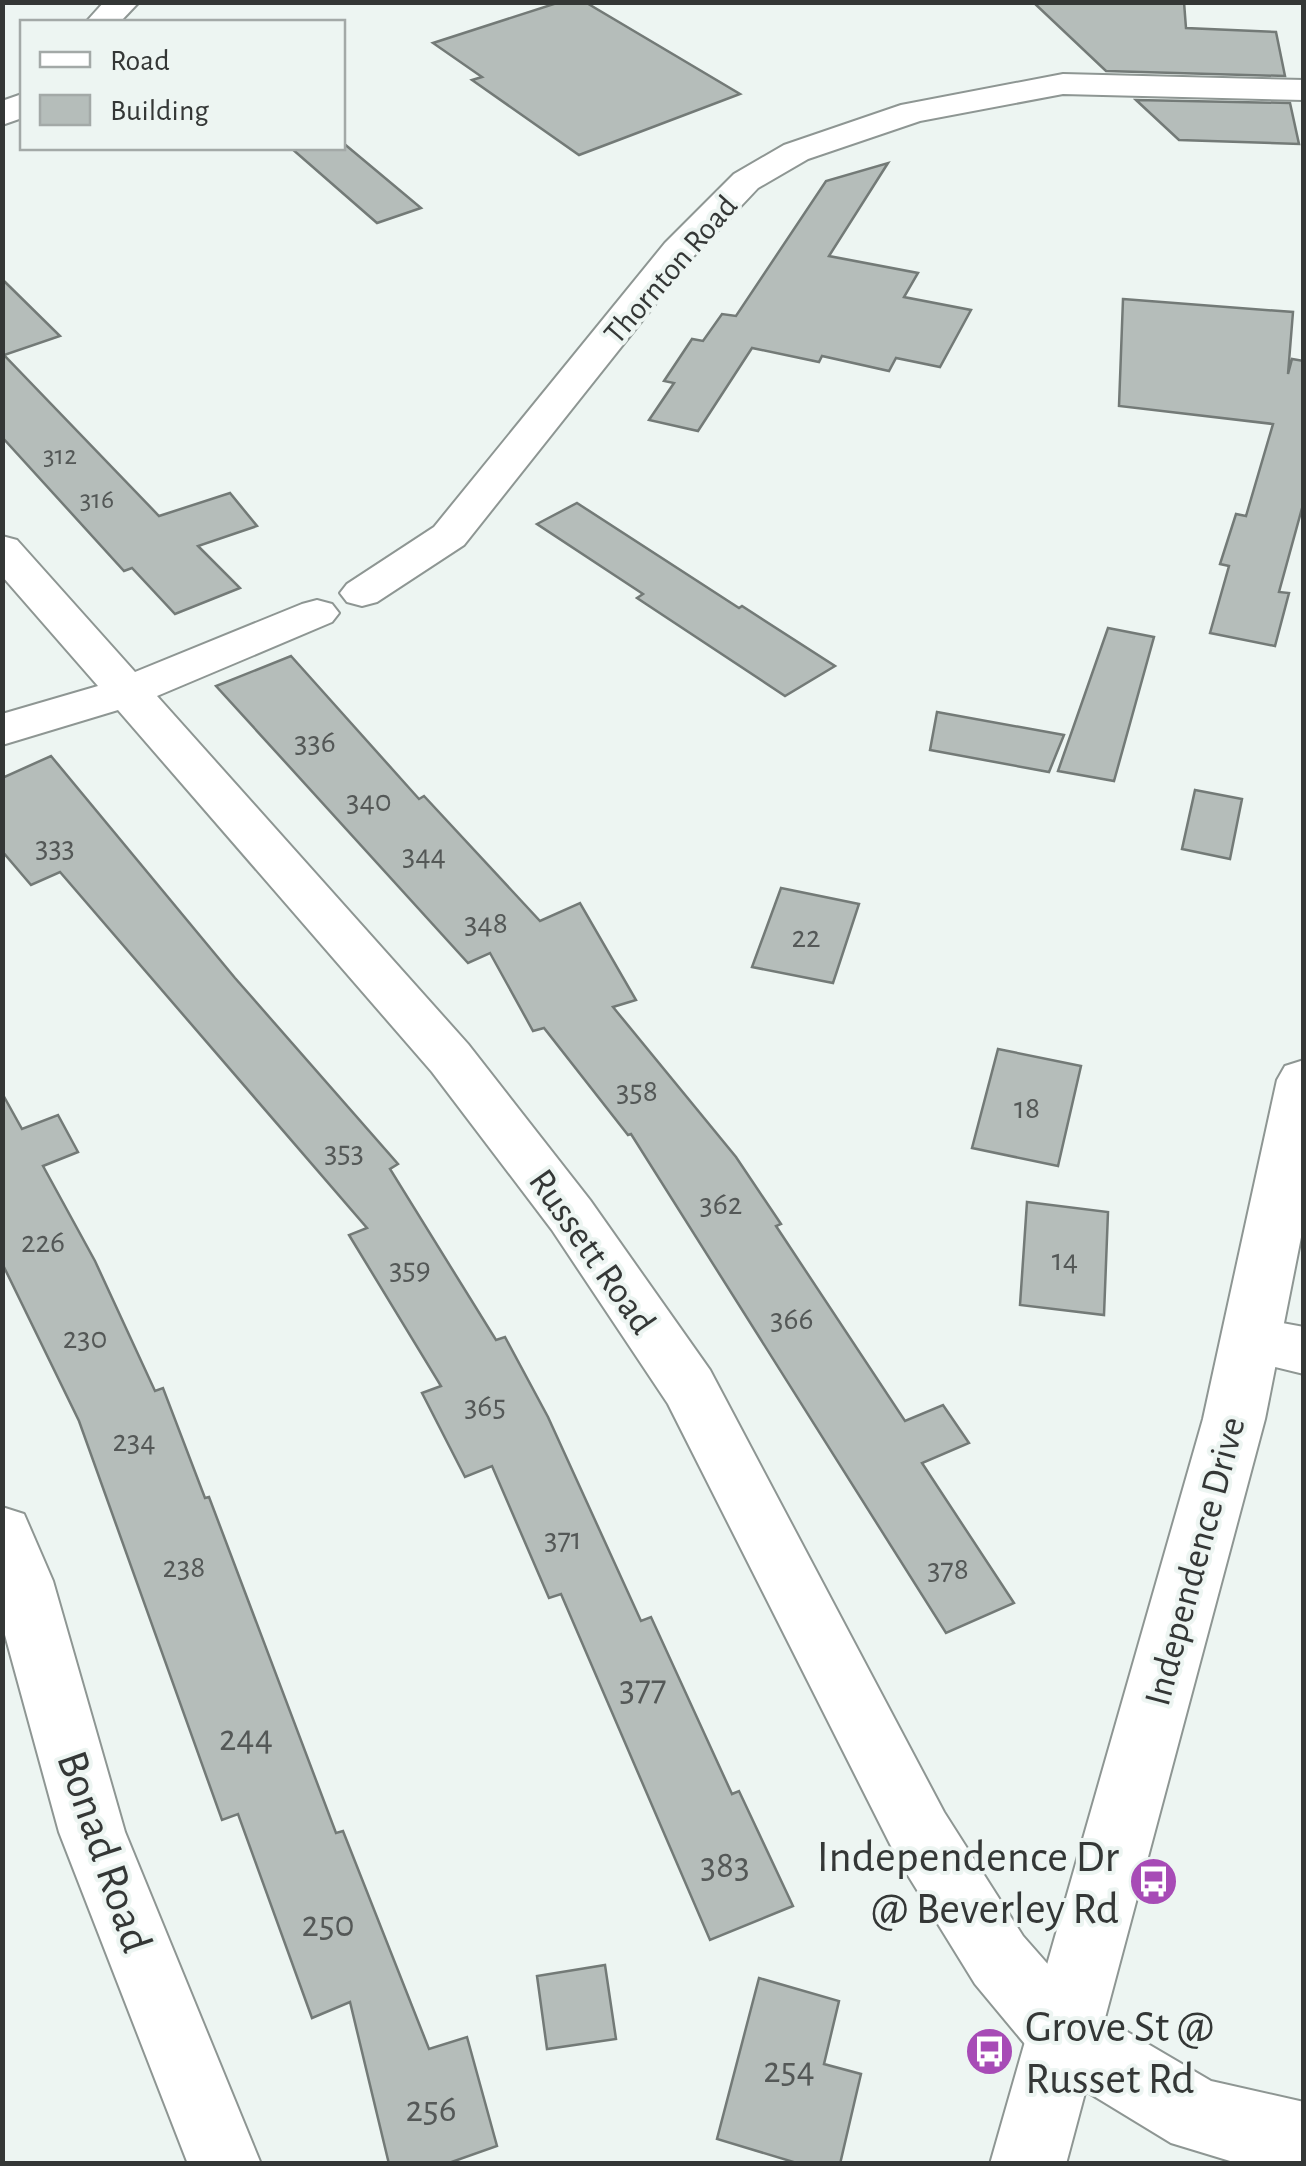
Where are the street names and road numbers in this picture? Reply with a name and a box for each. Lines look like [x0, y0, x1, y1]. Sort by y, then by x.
street label: Thornton Road [598, 189, 743, 350]
street label: Russett Road [521, 1163, 662, 1341]
street label: Independence Drive [1139, 1413, 1253, 1710]
street label: Bonad Road [48, 1745, 159, 1958]

